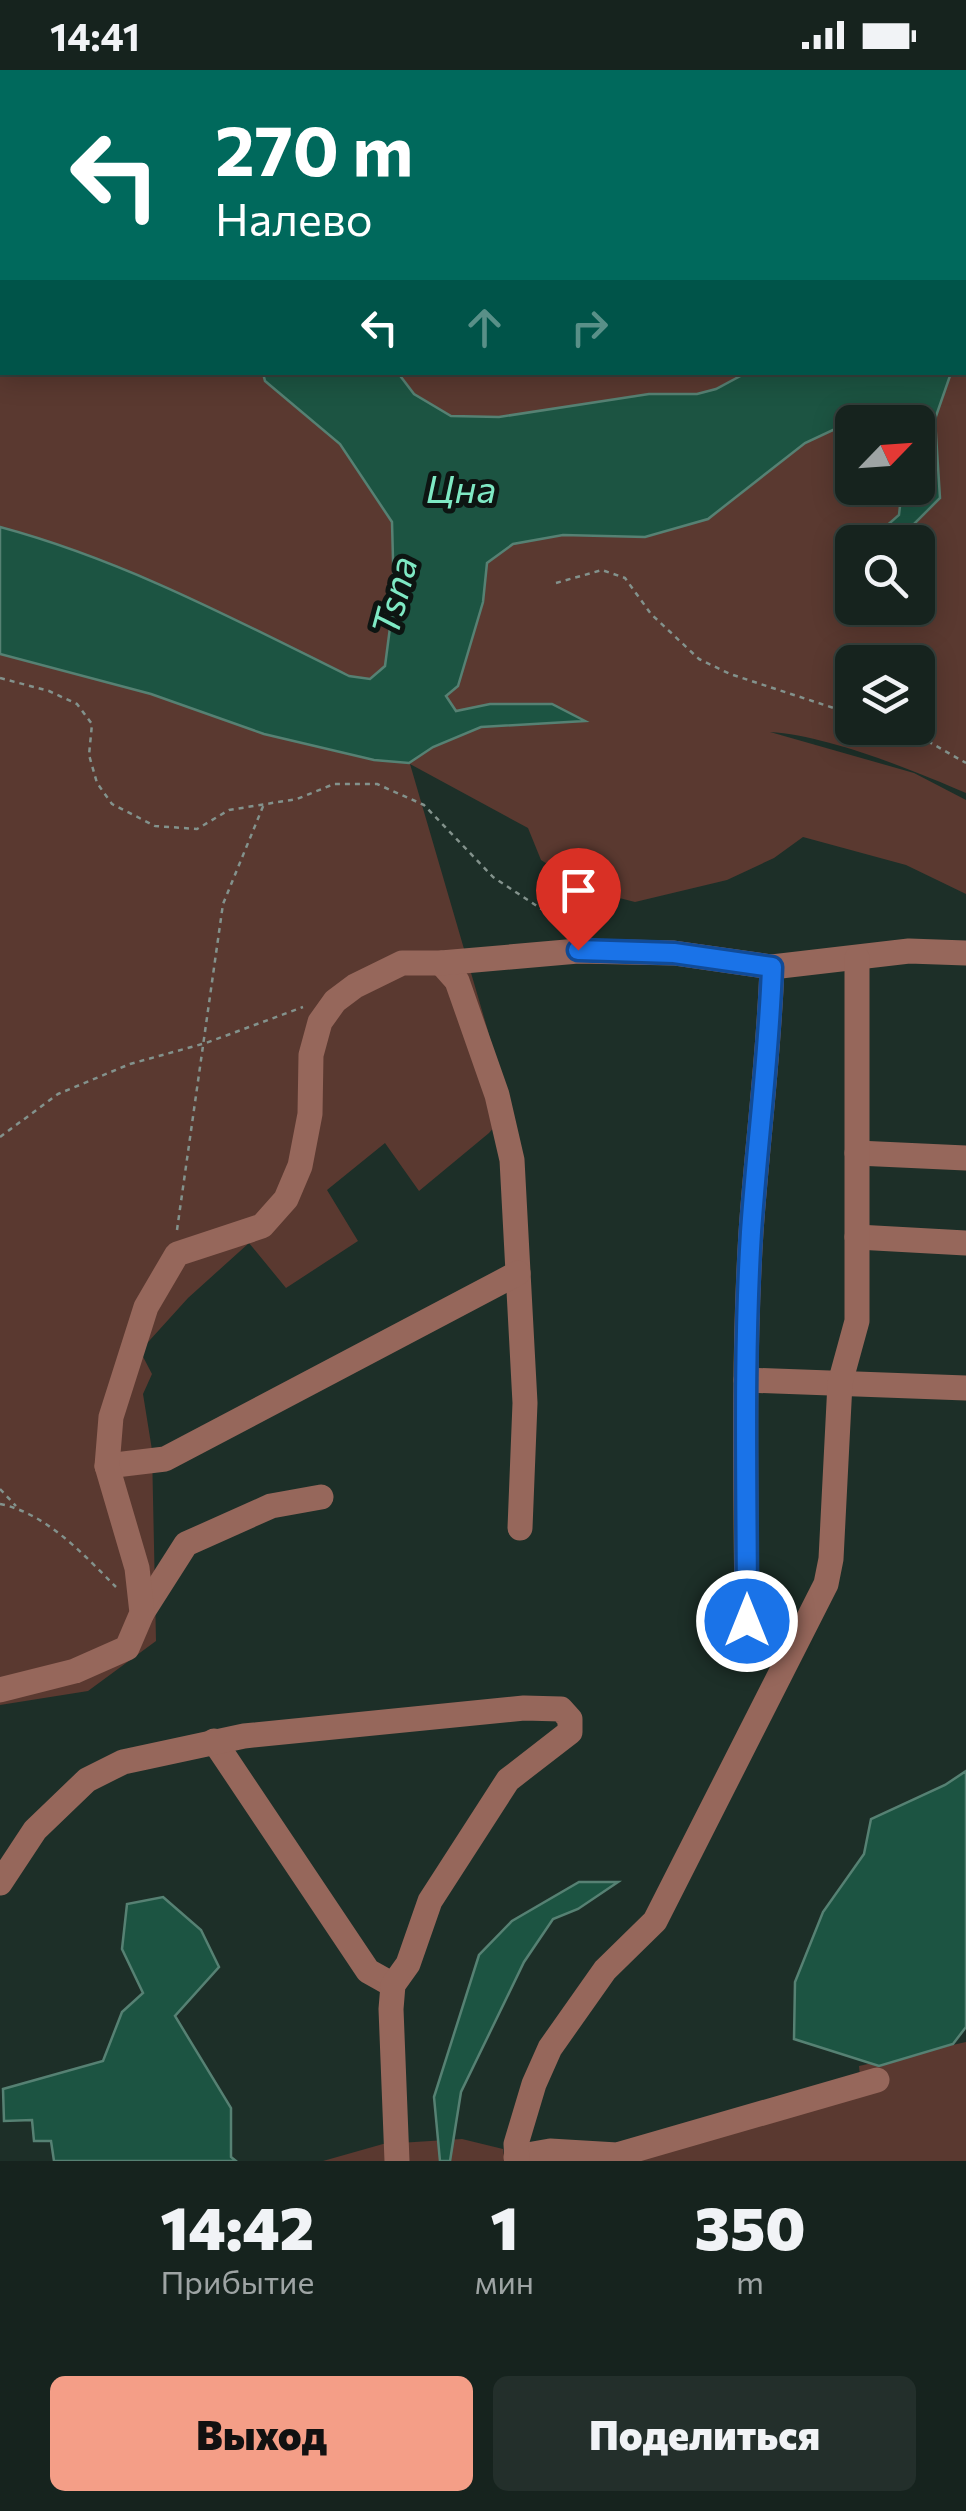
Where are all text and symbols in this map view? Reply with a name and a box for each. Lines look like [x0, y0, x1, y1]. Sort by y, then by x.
text: 14:41 [50, 12, 140, 59]
text: 270 m [215, 105, 413, 190]
icon: left [50, 110, 180, 240]
text: Налево [215, 190, 373, 245]
icon: left [352, 300, 407, 355]
icon: ahead [457, 300, 512, 355]
icon: right [562, 300, 617, 355]
north arrow [835, 405, 935, 505]
map controls [835, 405, 935, 745]
water label: Цна [426, 464, 496, 511]
button: search [835, 525, 935, 625]
water label: Tsna [359, 550, 426, 640]
button: layers [835, 645, 935, 745]
pin [536, 848, 621, 951]
icon: arrive [551, 863, 606, 918]
position arrow [695, 1569, 799, 1673]
text: 14:42 [160, 2189, 314, 2262]
text: 1 [490, 2189, 518, 2262]
text: 350 [695, 2189, 806, 2262]
text: Прибытие [160, 2261, 314, 2301]
text: мин [475, 2261, 534, 2301]
text: m [736, 2261, 764, 2301]
button: Выход [50, 2376, 473, 2491]
button: Поделиться [493, 2376, 916, 2491]

